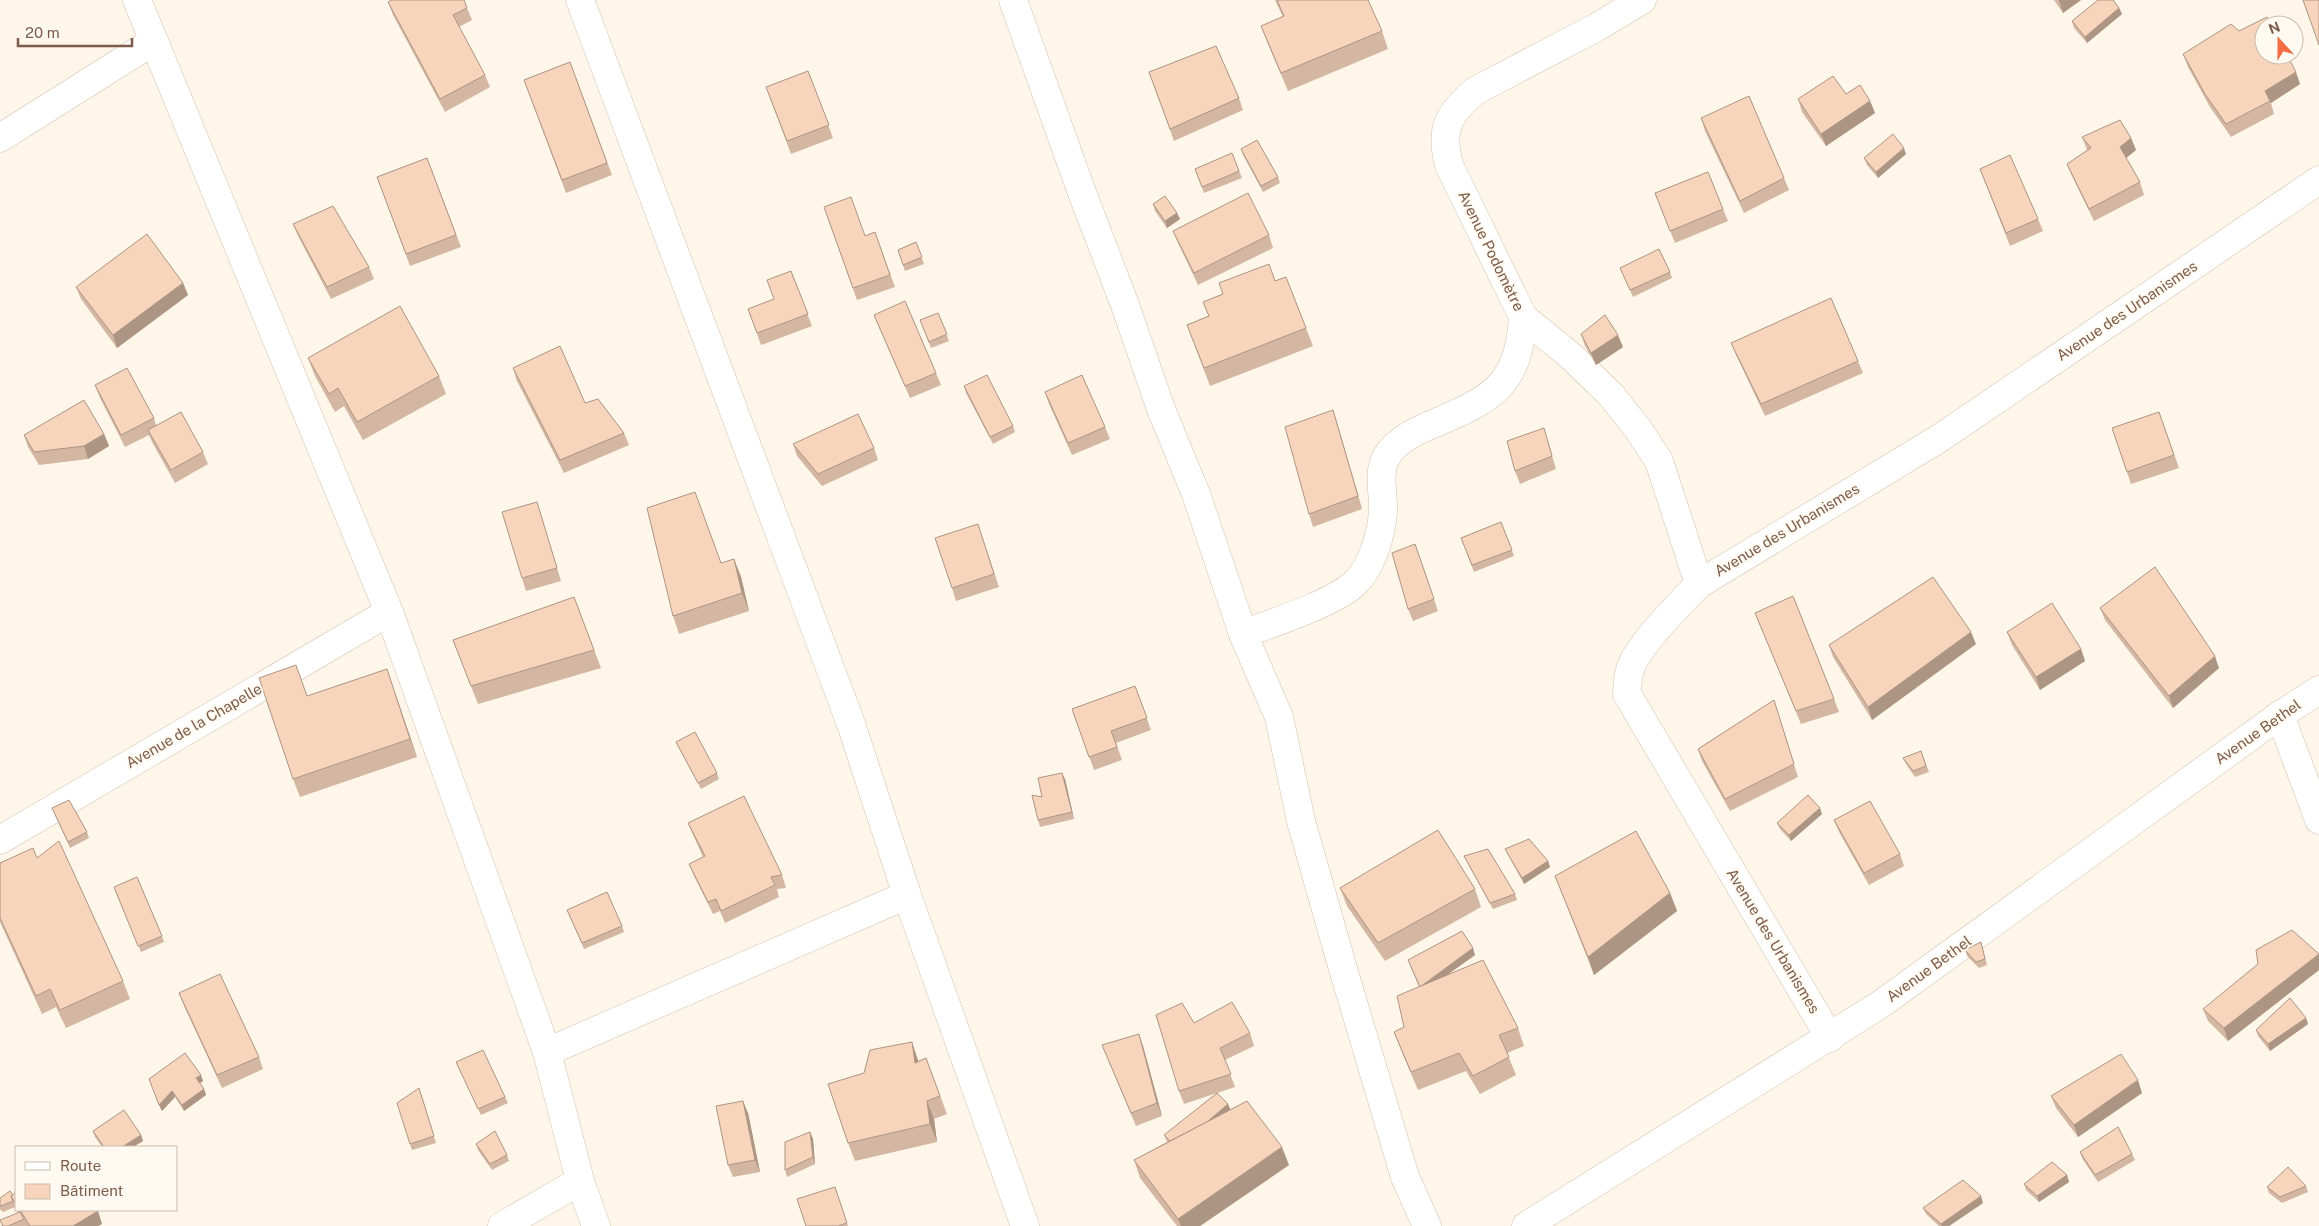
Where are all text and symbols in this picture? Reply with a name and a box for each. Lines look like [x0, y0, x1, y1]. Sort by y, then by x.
scale bar [18, 15, 131, 47]
north arrow [2254, 15, 2304, 65]
text: N [2266, 18, 2282, 37]
text: 20 m [25, 24, 60, 41]
street label: Avenue Podomètre [1455, 188, 1528, 314]
street label: Avenue des Urbanismes [2053, 257, 2200, 364]
street label: Avenue des Urbanismes [1711, 480, 1862, 580]
street label: Avenue de la Chapelle [123, 680, 265, 771]
street label: Avenue Bethel [2212, 696, 2304, 767]
street label: Avenue des Urbanismes [1723, 865, 1823, 1016]
street label: Avenue Bethel [1883, 932, 1975, 1005]
legend [15, 1146, 178, 1211]
text: Route [60, 1157, 101, 1174]
text: Bâtiment [60, 1182, 123, 1199]

